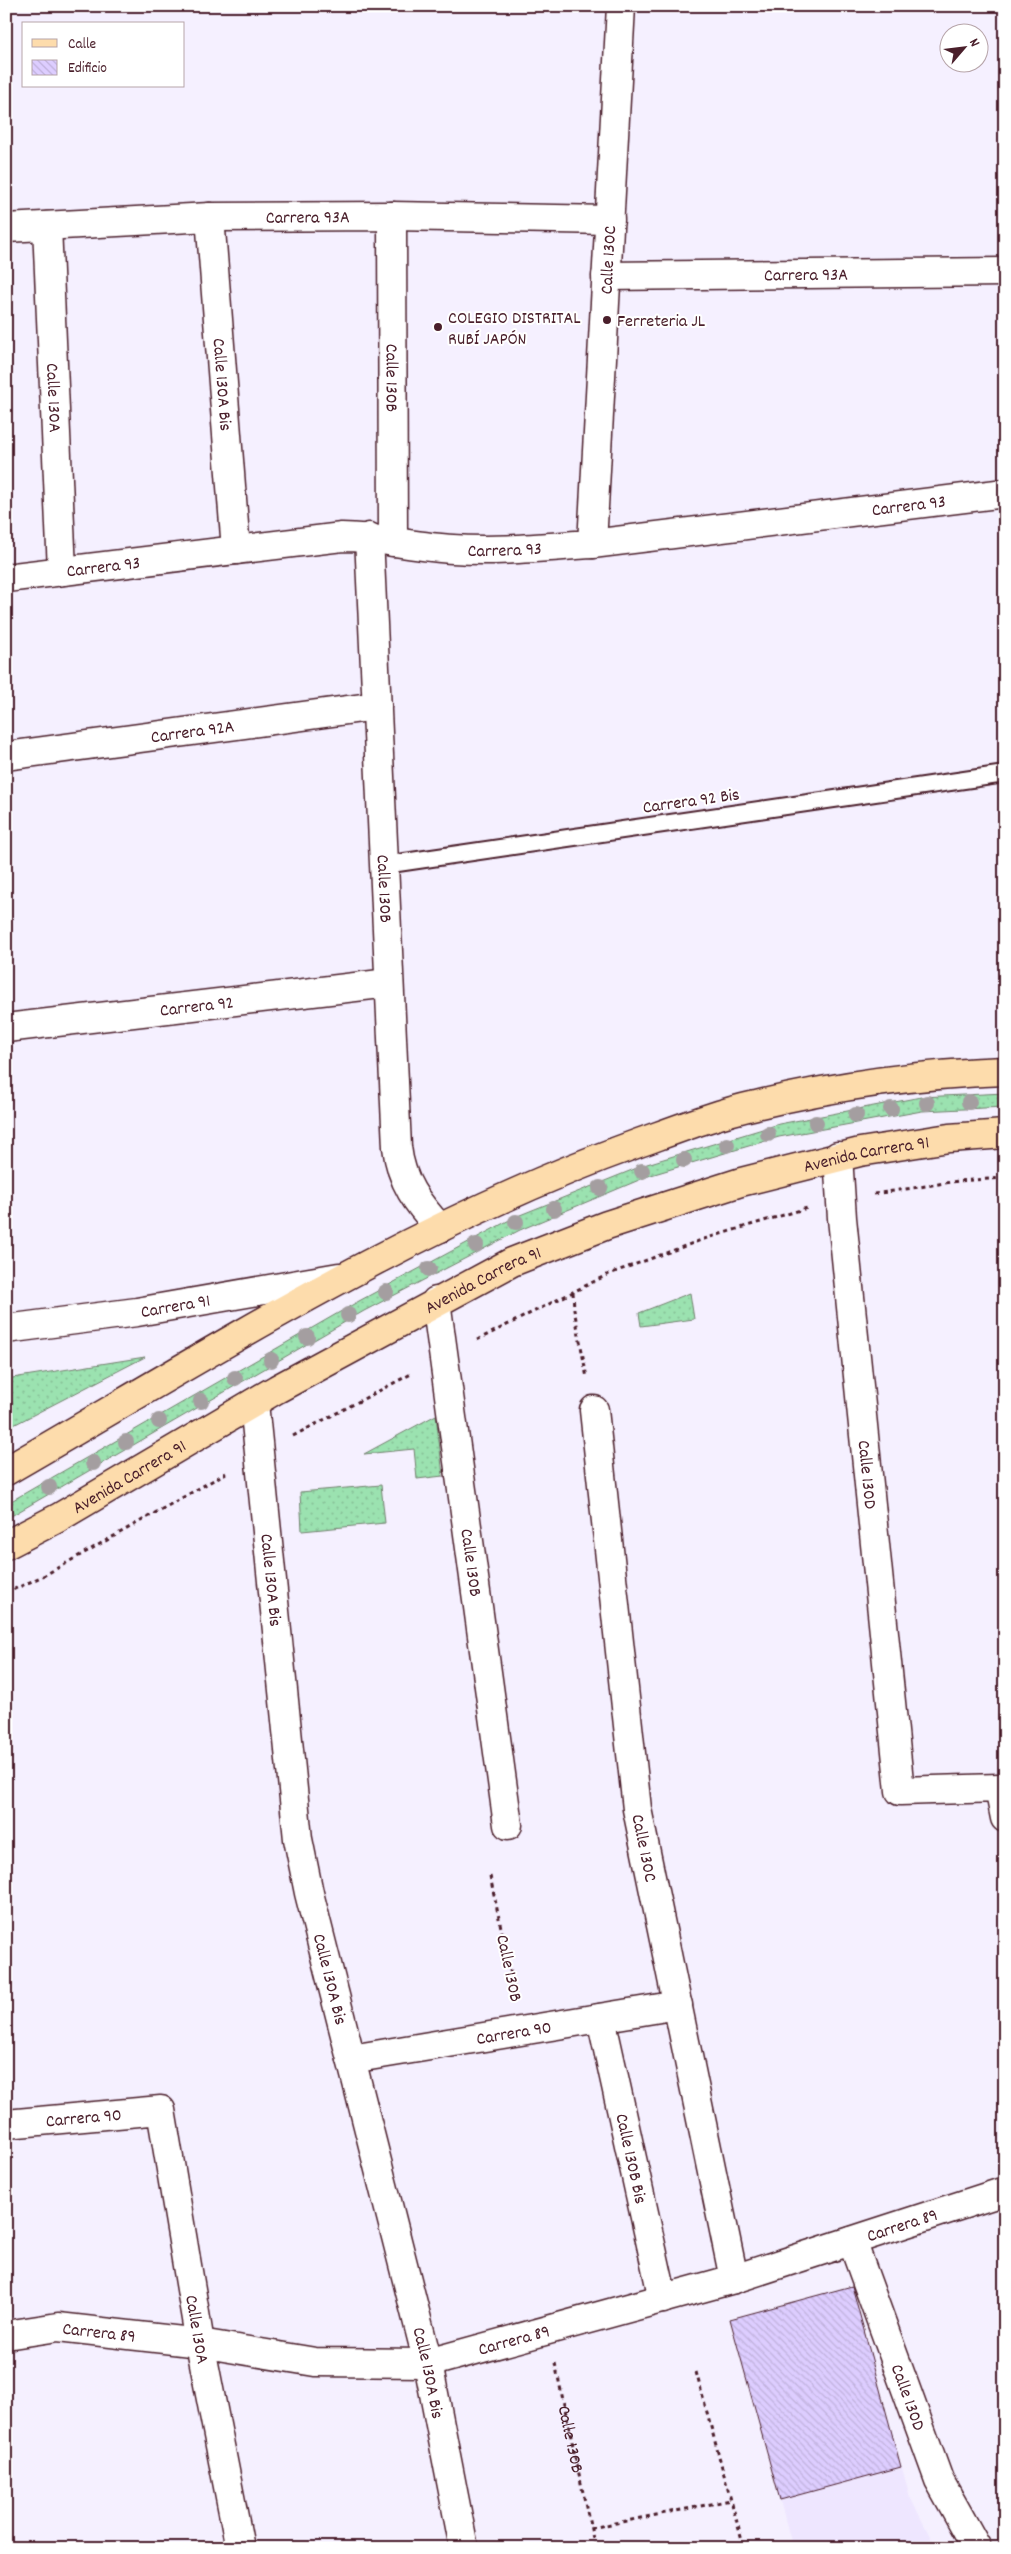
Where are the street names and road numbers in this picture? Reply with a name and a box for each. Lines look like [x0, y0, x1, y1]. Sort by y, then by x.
street label: Carrera 93A [266, 206, 350, 232]
street label: Calle 130C [595, 225, 624, 295]
street label: Carrera 93A [764, 264, 848, 289]
street label: Calle 130A Bis [204, 337, 237, 432]
street label: Calle 130B [377, 344, 403, 412]
street label: Calle 130A [38, 363, 66, 433]
street label: Carrera 93 [871, 490, 947, 524]
street label: Carrera 93 [467, 538, 543, 565]
street label: Carrera 93 [65, 552, 142, 586]
street label: Carrera 92A [149, 715, 236, 751]
street label: Carrera 92 Bis [641, 783, 741, 822]
street label: Calle 130B [369, 854, 397, 923]
street label: Carrera 92 [159, 991, 235, 1025]
street label: Avenida Carrera 91 [801, 1131, 931, 1181]
street label: Avenida Carrera 91 [421, 1242, 546, 1322]
street label: Carrera 91 [139, 1290, 212, 1326]
street label: Avenida Carrera 91 [69, 1435, 192, 1522]
street label: Calle 130D [850, 1439, 881, 1510]
street label: Calle 130B [452, 1527, 486, 1598]
street label: Calle 130A Bis [252, 1533, 286, 1628]
street label: Calle 130C [623, 1812, 662, 1885]
street label: Calle 130A Bis [305, 1931, 352, 2028]
street label: Calle 130B [488, 1933, 527, 2004]
street label: Carrera 90 [475, 2016, 554, 2053]
street label: Carrera 90 [45, 2104, 123, 2135]
street label: Calle 130B Bis [607, 2112, 652, 2207]
street label: Carrera 89 [864, 2204, 942, 2250]
street label: Calle 130A [177, 2293, 214, 2367]
street label: Carrera 89 [61, 2318, 137, 2351]
street label: Carrera 89 [476, 2320, 553, 2364]
street label: Calle 130A Bis [404, 2325, 449, 2421]
street label: Calle 130D [883, 2361, 930, 2435]
street label: Calle 130B [550, 2404, 588, 2476]

